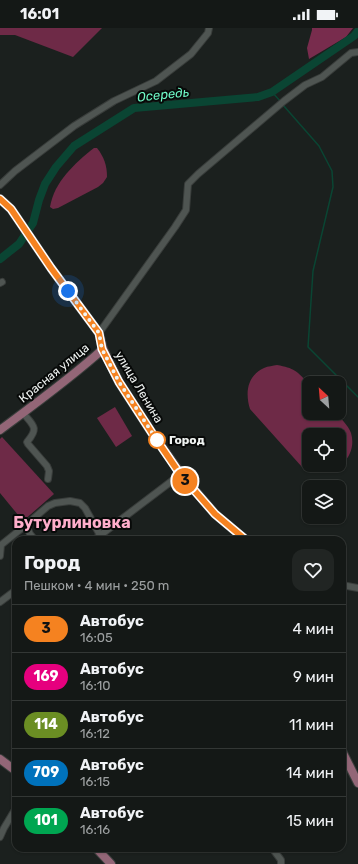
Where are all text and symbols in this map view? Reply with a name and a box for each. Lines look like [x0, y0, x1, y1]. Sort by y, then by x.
text: 16:01 [20, 5, 59, 23]
water label: Осередь [136, 84, 190, 105]
your location [58, 281, 78, 301]
street label: Красная улица [16, 340, 92, 406]
street label: улица Ленина [112, 349, 166, 425]
north arrow [302, 376, 346, 420]
map controls [302, 376, 346, 524]
button: locate [302, 428, 346, 472]
marker: Город [148, 431, 166, 449]
place label: Город [169, 433, 205, 447]
line badge: 3 [172, 468, 198, 494]
text: 3 [180, 472, 190, 489]
button: layers [302, 480, 346, 524]
district label: Бутурлиновка [13, 513, 131, 532]
button: heart [292, 549, 334, 591]
text: Город [24, 551, 80, 574]
text: Пешком · 4 мин · 250 m [24, 578, 169, 593]
text: Автобус [80, 612, 144, 630]
text: 3 [41, 620, 51, 637]
text: 4 мин [293, 620, 334, 638]
text: 16:05 [80, 630, 113, 645]
text: Автобус [80, 660, 144, 678]
text: 169 [33, 668, 59, 685]
text: 9 мин [293, 668, 334, 686]
text: 16:10 [80, 678, 111, 693]
text: Автобус [80, 708, 144, 726]
text: 114 [34, 716, 58, 733]
text: 11 мин [289, 716, 334, 734]
text: 16:12 [80, 726, 110, 741]
text: Автобус [80, 756, 144, 774]
text: 709 [33, 764, 59, 781]
text: 14 мин [286, 764, 334, 782]
text: 16:15 [80, 774, 110, 789]
text: Автобус [80, 804, 144, 822]
text: 101 [34, 812, 58, 829]
text: 15 мин [286, 812, 334, 830]
text: 16:16 [80, 822, 110, 837]

